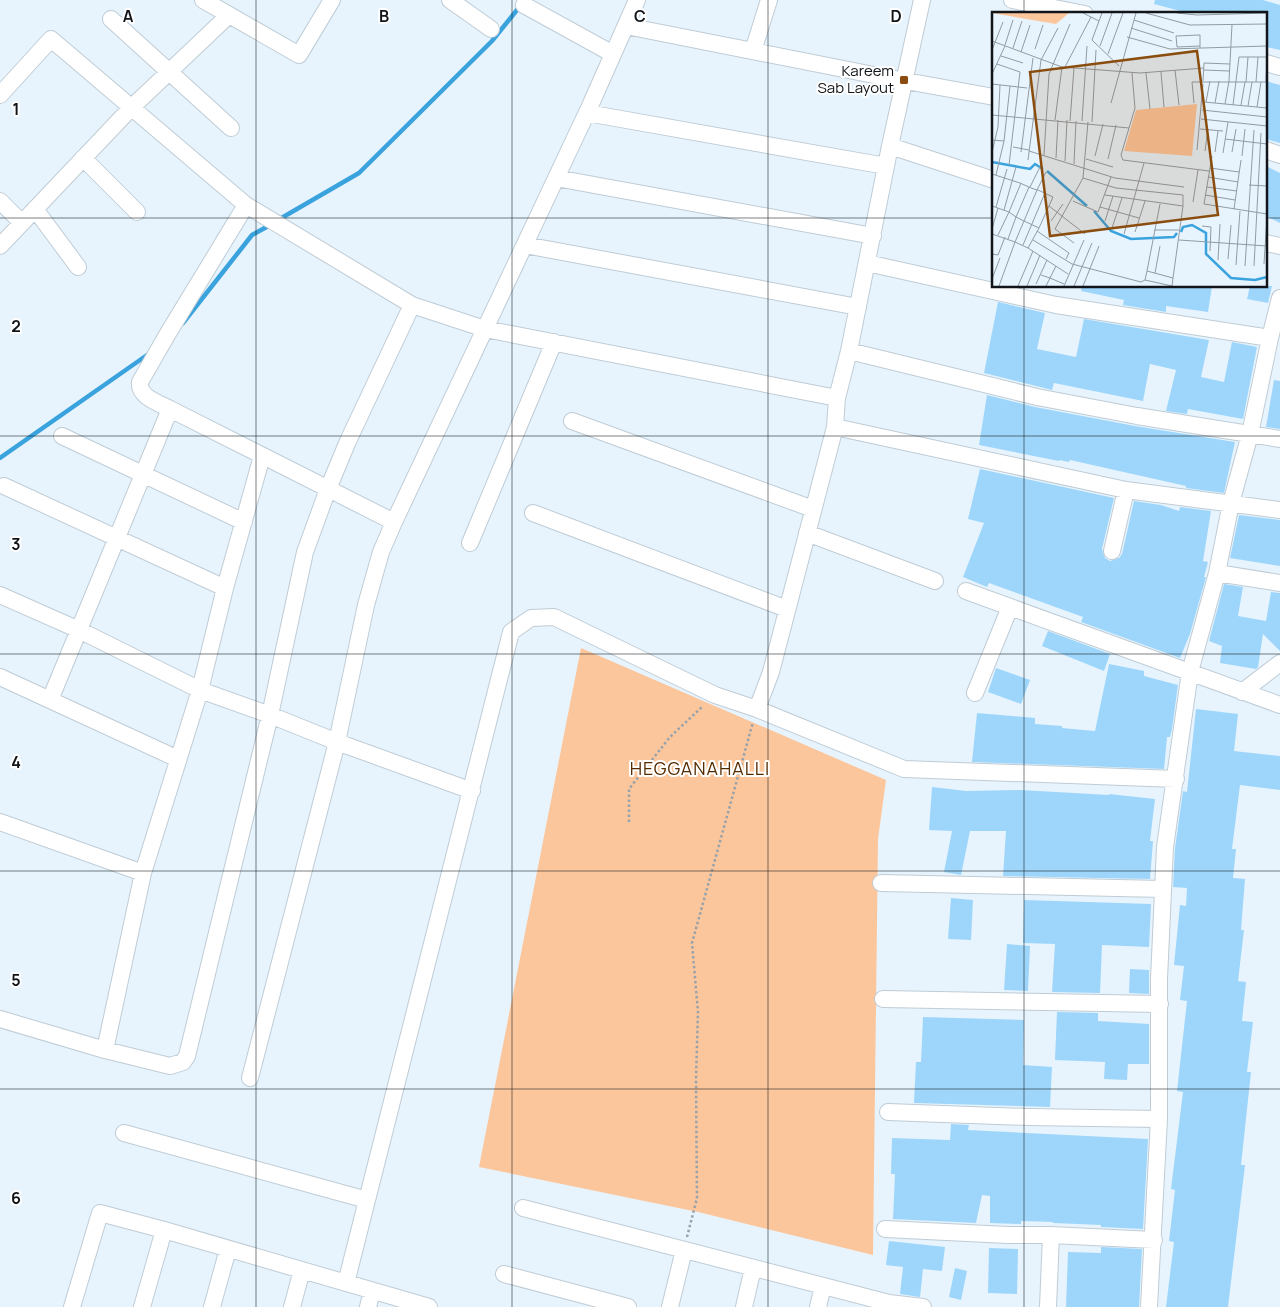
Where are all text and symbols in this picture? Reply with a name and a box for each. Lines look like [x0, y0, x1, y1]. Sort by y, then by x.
text: A [123, 5, 134, 27]
text: B [379, 5, 389, 27]
text: C [634, 5, 646, 27]
text: D [890, 5, 902, 27]
inset map [992, 12, 1268, 288]
place label: Kareem Sab Layout [818, 60, 894, 98]
marker: Kareem Sab Layout [898, 74, 910, 86]
text: 1 [12, 98, 20, 120]
text: 2 [11, 315, 21, 337]
text: 3 [11, 533, 21, 555]
text: 4 [11, 751, 21, 773]
district label: HEGGANAHALLI [630, 756, 770, 780]
text: 5 [11, 969, 21, 991]
text: 6 [11, 1187, 21, 1209]

